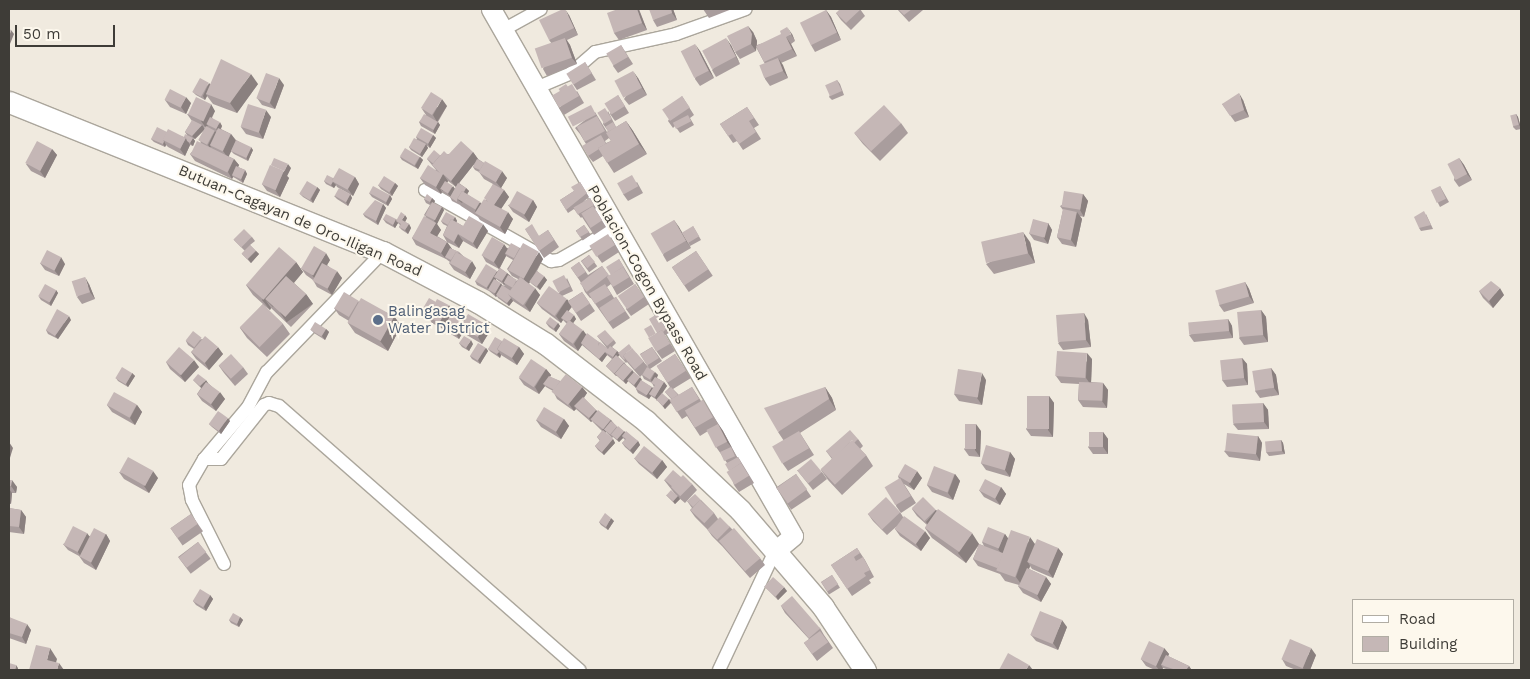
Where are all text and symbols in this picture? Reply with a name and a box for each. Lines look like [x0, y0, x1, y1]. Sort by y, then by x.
scale bar [18, 15, 118, 47]
text: 50 m [23, 25, 60, 43]
street label: Butuan-Cagayan de Oro-Iligan Road [176, 161, 424, 281]
street label: Poblacion-Cogon Bypass Road [584, 182, 710, 384]
place label: Balingasag Water District [388, 302, 490, 337]
marker: Balingasag Water District [372, 314, 384, 326]
legend [1352, 599, 1515, 664]
text: Road [1399, 610, 1436, 628]
text: Building [1399, 635, 1457, 653]

